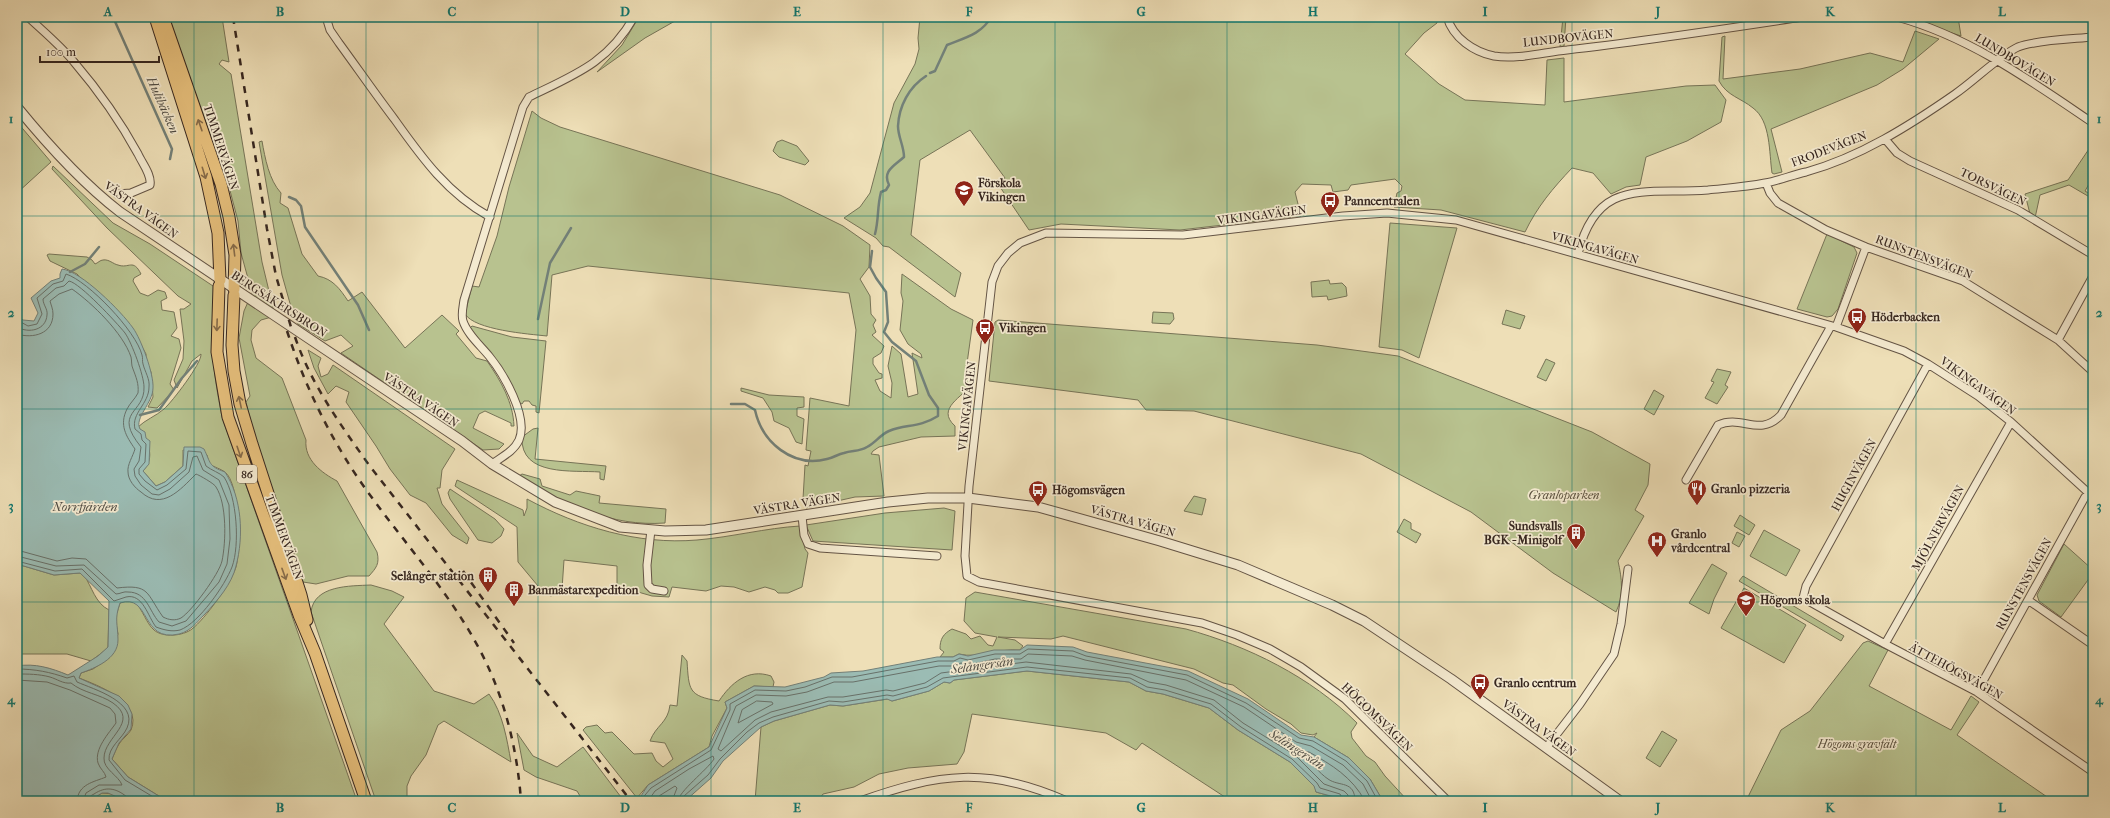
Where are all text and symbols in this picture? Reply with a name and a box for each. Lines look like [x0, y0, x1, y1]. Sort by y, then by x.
text: A [103, 4, 113, 19]
text: B [276, 4, 285, 19]
text: C [448, 4, 457, 19]
text: D [620, 4, 630, 19]
text: E [793, 4, 801, 19]
text: F [965, 4, 973, 19]
text: G [1136, 4, 1146, 19]
text: H [1308, 4, 1319, 19]
text: I [1482, 4, 1488, 19]
text: J [1654, 4, 1661, 20]
text: K [1825, 4, 1836, 19]
text: L [1998, 4, 2007, 19]
street label: LUNDBOVÄGEN [1522, 25, 1614, 50]
street label: LUNDBOVÄGEN [1972, 30, 2058, 89]
scale bar [40, 38, 159, 64]
text: 100 m [46, 45, 76, 59]
water label: Hulibäcken [143, 73, 182, 136]
street label: TIMMERVÄGEN [200, 102, 242, 192]
text: 1 [9, 111, 14, 126]
text: 1 [2097, 111, 2102, 126]
one-way arrow [196, 120, 204, 132]
street label: FRODEVÄGEN [1789, 127, 1869, 170]
street label: TORSVÄGEN [1958, 164, 2029, 209]
one-way arrow [201, 166, 208, 179]
place label: Förskola Vikingen [977, 176, 1026, 205]
street label: VÄSTRA VÄGEN [101, 177, 181, 241]
school or university icon: Förskola Vikingen [953, 179, 975, 207]
bus stop icon: Panncentralen [1319, 190, 1341, 218]
place label: Panncentralen [1344, 194, 1421, 208]
street label: VIKINGAVÄGEN [1215, 202, 1308, 228]
street label: VIKINGAVÄGEN [1549, 228, 1640, 267]
street label: RUNSTENSVÄGEN [1873, 231, 1975, 282]
one-way arrow [230, 244, 238, 257]
street label: BERGSÅKERSBRON [228, 267, 330, 340]
text: 2 [8, 305, 15, 320]
text: 2 [2096, 305, 2103, 320]
bus stop icon: Höderbacken [1846, 306, 1868, 334]
place label: Höderbacken [1871, 310, 1941, 324]
bus stop icon: Vikingen [974, 317, 996, 345]
one-way arrow [213, 318, 221, 331]
place label: Vikingen [998, 321, 1047, 336]
street label: VIKINGAVÄGEN [1937, 352, 2019, 418]
street label: VIKINGAVÄGEN [954, 360, 979, 452]
street label: VÄSTRA VÄGEN [380, 368, 462, 430]
one-way arrow [236, 395, 244, 408]
street label: HUGINVÄGEN [1827, 436, 1880, 514]
one-way arrow [236, 445, 243, 458]
road number: 86 [237, 465, 257, 483]
restaurant icon: Granlo pizzeria [1686, 478, 1708, 506]
bus stop icon: Högomsvägen [1027, 479, 1049, 507]
place label: Granlo pizzeria [1711, 482, 1790, 497]
street label: MJÖLNERVÄGEN [1908, 482, 1967, 573]
place label: Högomsvägen [1052, 483, 1126, 498]
park label: Granloparken [1529, 488, 1600, 502]
street label: VÄSTRA VÄGEN [751, 489, 841, 518]
street label: TIMMERVÄGEN [262, 492, 307, 581]
text: 3 [8, 498, 14, 514]
text: 3 [2096, 498, 2102, 514]
water label: Norrfjärden [52, 499, 117, 514]
street label: VÄSTRA VÄGEN [1088, 501, 1177, 540]
place label: Sundsvalls BGK - Minigolf [1484, 519, 1565, 548]
building icon: Sundsvalls BGK - Minigolf [1565, 522, 1587, 550]
place label: Granlo vårdcentral [1670, 527, 1731, 555]
hospital icon: Granlo vårdcentral [1646, 530, 1668, 558]
street label: RUNSTENSVÄGEN [1992, 535, 2055, 632]
building icon: Selånger station [477, 565, 499, 593]
one-way arrow [280, 568, 288, 580]
place label: Selånger station [391, 569, 475, 584]
building icon: Banmästarexpedition [503, 579, 525, 607]
place label: Banmästarexpedition [528, 583, 639, 598]
school or university icon: Högoms skola [1735, 589, 1757, 617]
place label: Högoms skola [1760, 593, 1831, 608]
street label: ÄTTEHÖGSVÄGEN [1906, 638, 2006, 702]
water label: Selångersån [949, 653, 1014, 677]
bus stop icon: Granlo centrum [1469, 672, 1491, 700]
place label: Granlo centrum [1494, 676, 1577, 690]
street label: HÖGOMSVÄGEN [1339, 679, 1416, 754]
text: 4 [6, 692, 16, 708]
text: 4 [2094, 692, 2104, 708]
street label: VÄSTRA VÄGEN [1499, 695, 1579, 759]
water label: Selångersån [1266, 725, 1327, 772]
park label: Högoms gravfält [1817, 737, 1898, 751]
text: A [103, 800, 113, 815]
text: B [276, 800, 285, 815]
text: C [448, 800, 457, 815]
text: D [620, 800, 630, 815]
text: E [793, 800, 801, 815]
text: F [965, 800, 973, 815]
text: G [1136, 800, 1146, 815]
text: H [1308, 800, 1319, 815]
text: I [1482, 800, 1488, 815]
text: J [1654, 800, 1661, 816]
text: K [1825, 800, 1836, 815]
text: L [1998, 800, 2007, 815]

